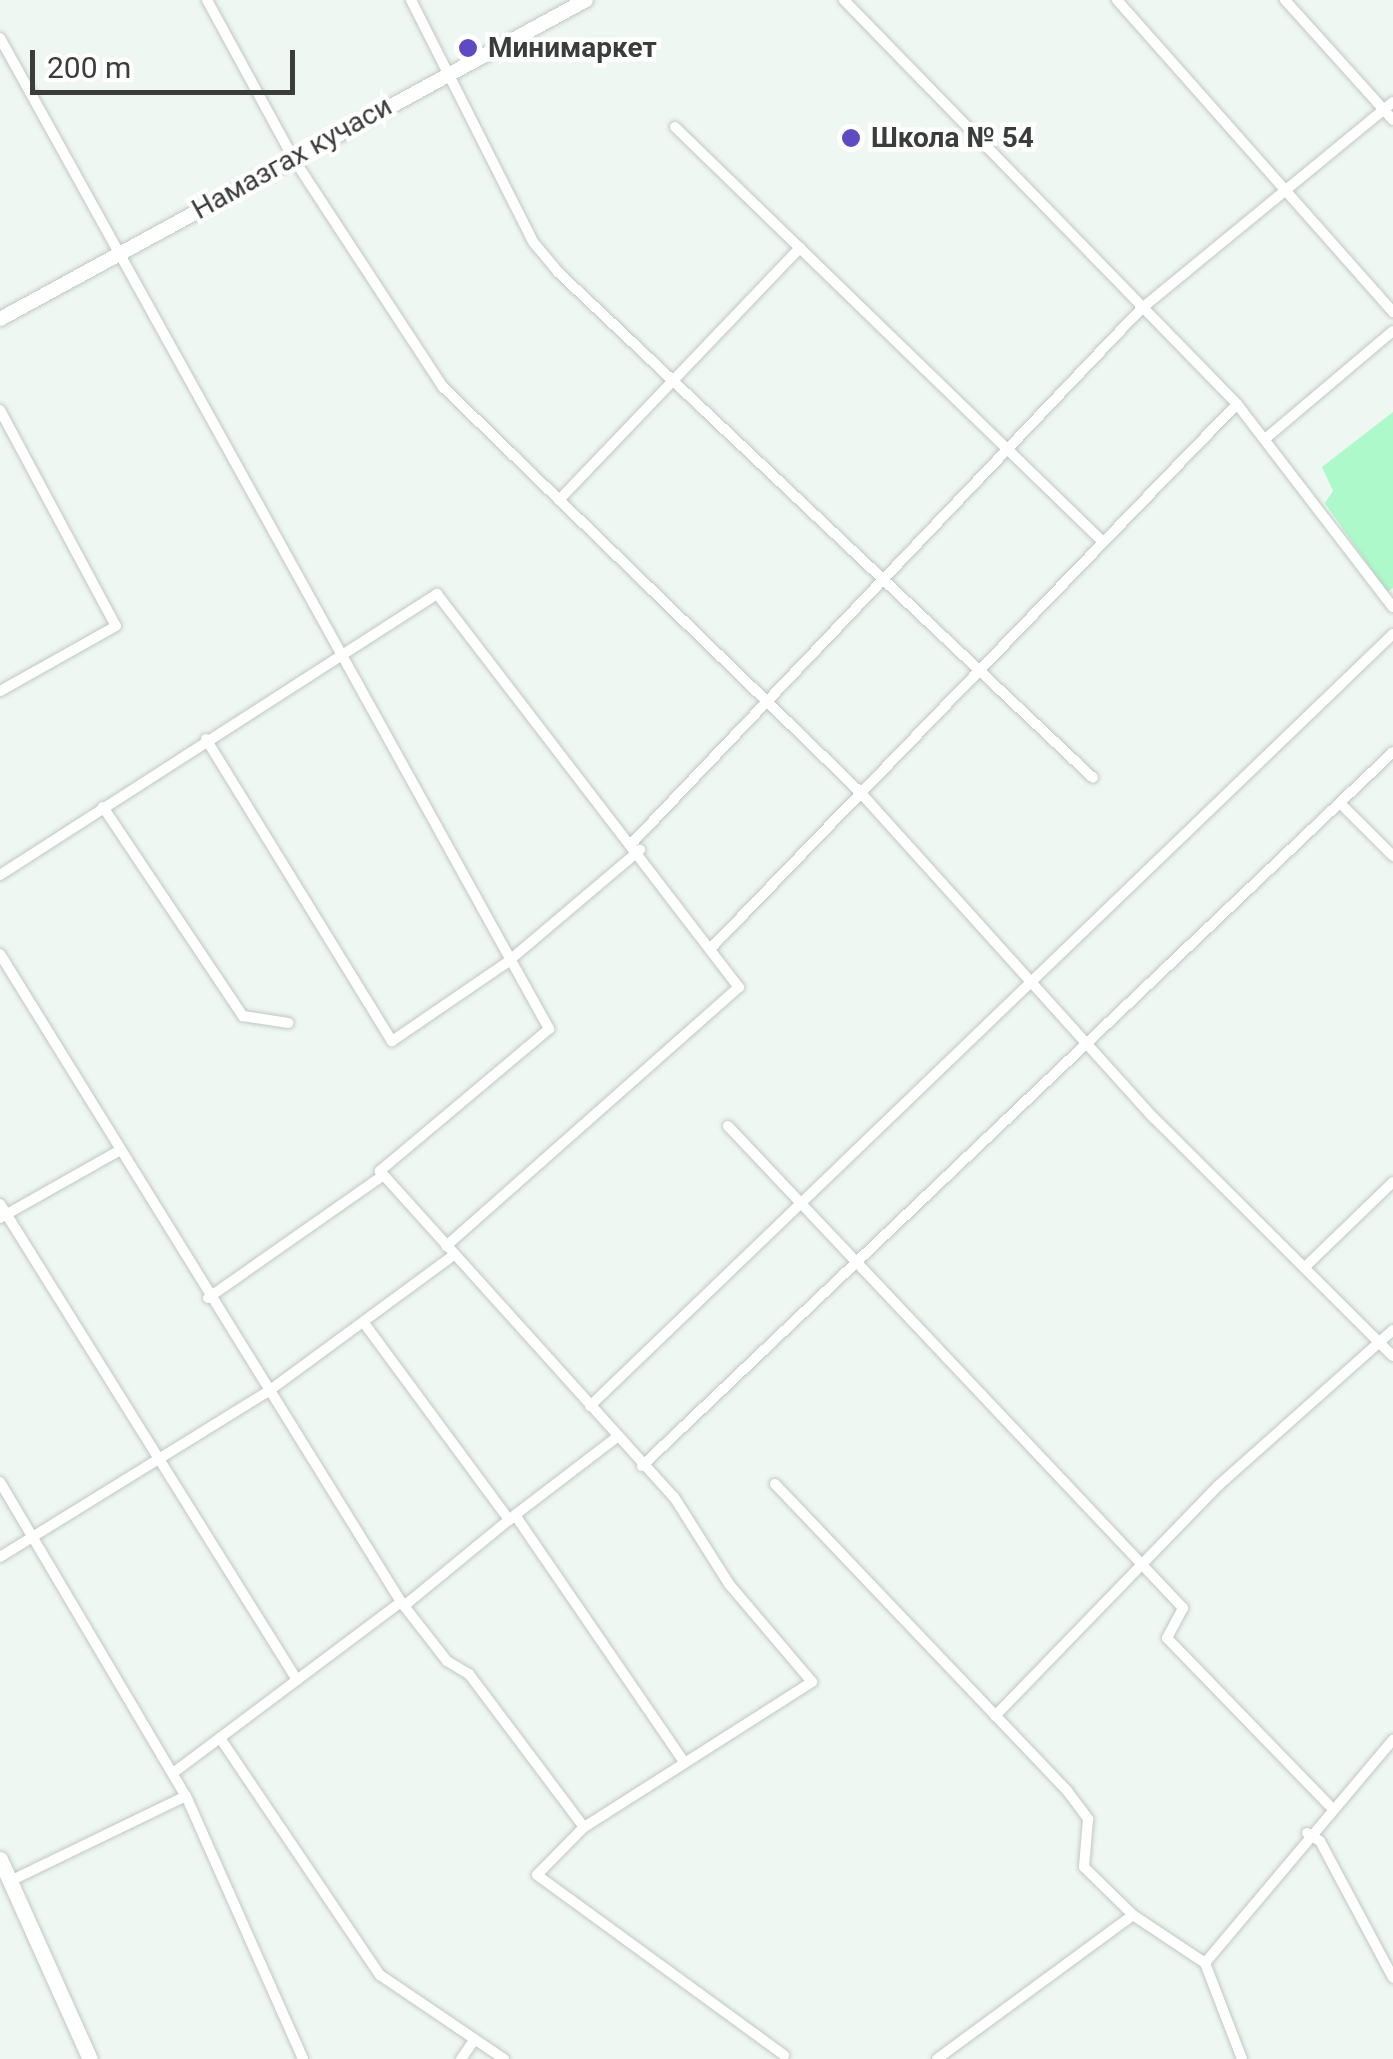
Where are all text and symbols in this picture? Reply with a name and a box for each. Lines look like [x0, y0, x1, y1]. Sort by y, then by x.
scale bar [35, 30, 300, 92]
place label: Минимаркет [488, 31, 657, 65]
marker: Минимаркет [457, 37, 479, 59]
text: 200 m [47, 50, 131, 85]
street label: Намазгах кучаси [186, 89, 398, 227]
place label: Школа № 54 [871, 121, 1034, 155]
marker: Школа № 54 [840, 127, 862, 149]

